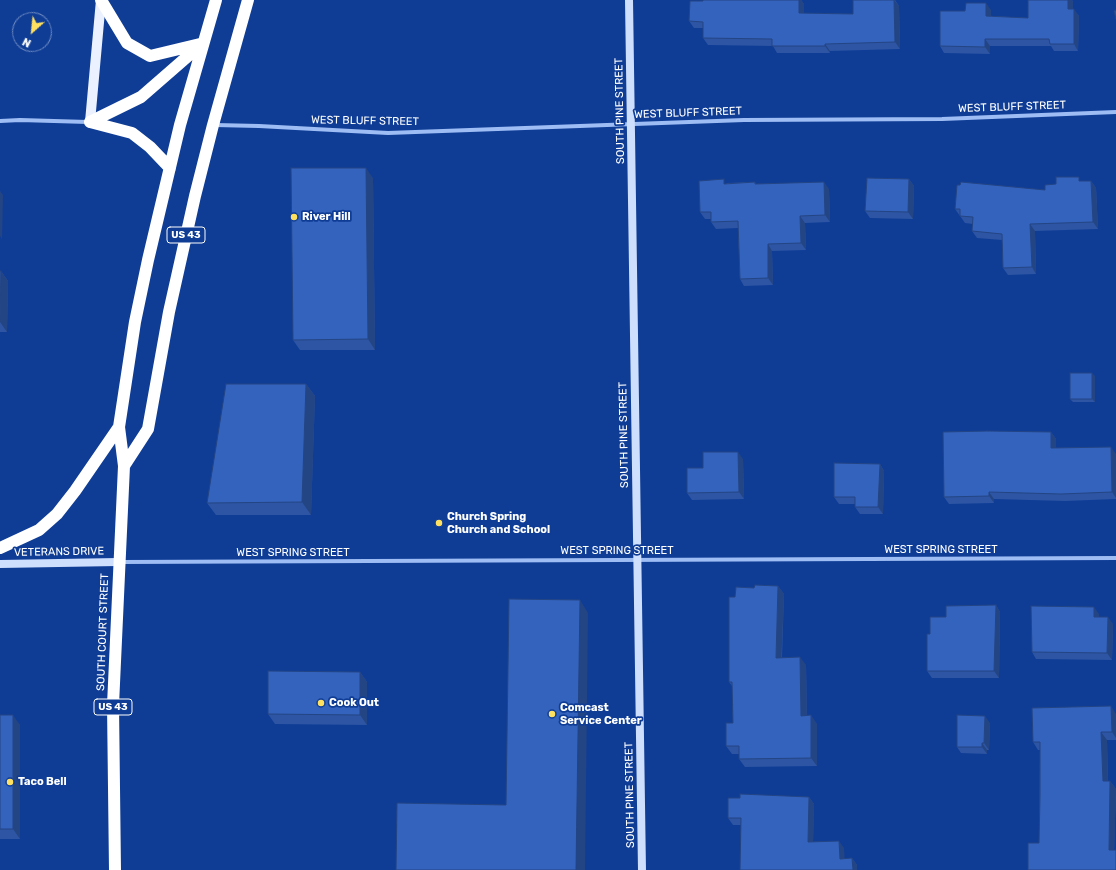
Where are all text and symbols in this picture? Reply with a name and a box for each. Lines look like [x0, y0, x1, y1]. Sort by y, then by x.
north arrow [12, 12, 52, 52]
text: N [20, 35, 33, 50]
street label: SOUTH PINE STREET [612, 58, 628, 164]
street label: WEST BLUFF STREET [958, 99, 1066, 115]
street label: WEST BLUFF STREET [634, 105, 742, 121]
street label: WEST BLUFF STREET [311, 113, 419, 129]
place label: River Hill [302, 210, 351, 224]
marker: River Hill [289, 212, 299, 222]
road number: US 43 [167, 227, 205, 243]
street label: SOUTH PINE STREET [616, 382, 632, 488]
place label: Church Spring Church and School [447, 510, 550, 536]
marker: Church Spring Church and School [434, 518, 444, 528]
street label: WEST SPRING STREET [884, 543, 998, 557]
street label: WEST SPRING STREET [560, 544, 674, 558]
street label: VETERANS DRIVE [14, 545, 104, 559]
street label: WEST SPRING STREET [236, 546, 350, 560]
street label: SOUTH COURT STREET [94, 573, 112, 691]
place label: Cook Out [329, 696, 379, 710]
marker: Cook Out [316, 698, 326, 708]
road number: US 43 [94, 699, 132, 715]
place label: Comcast Service Center [560, 701, 642, 727]
marker: Comcast Service Center [547, 709, 557, 719]
street label: SOUTH PINE STREET [622, 742, 638, 848]
place label: Taco Bell [18, 775, 67, 789]
marker: Taco Bell [5, 777, 15, 787]

